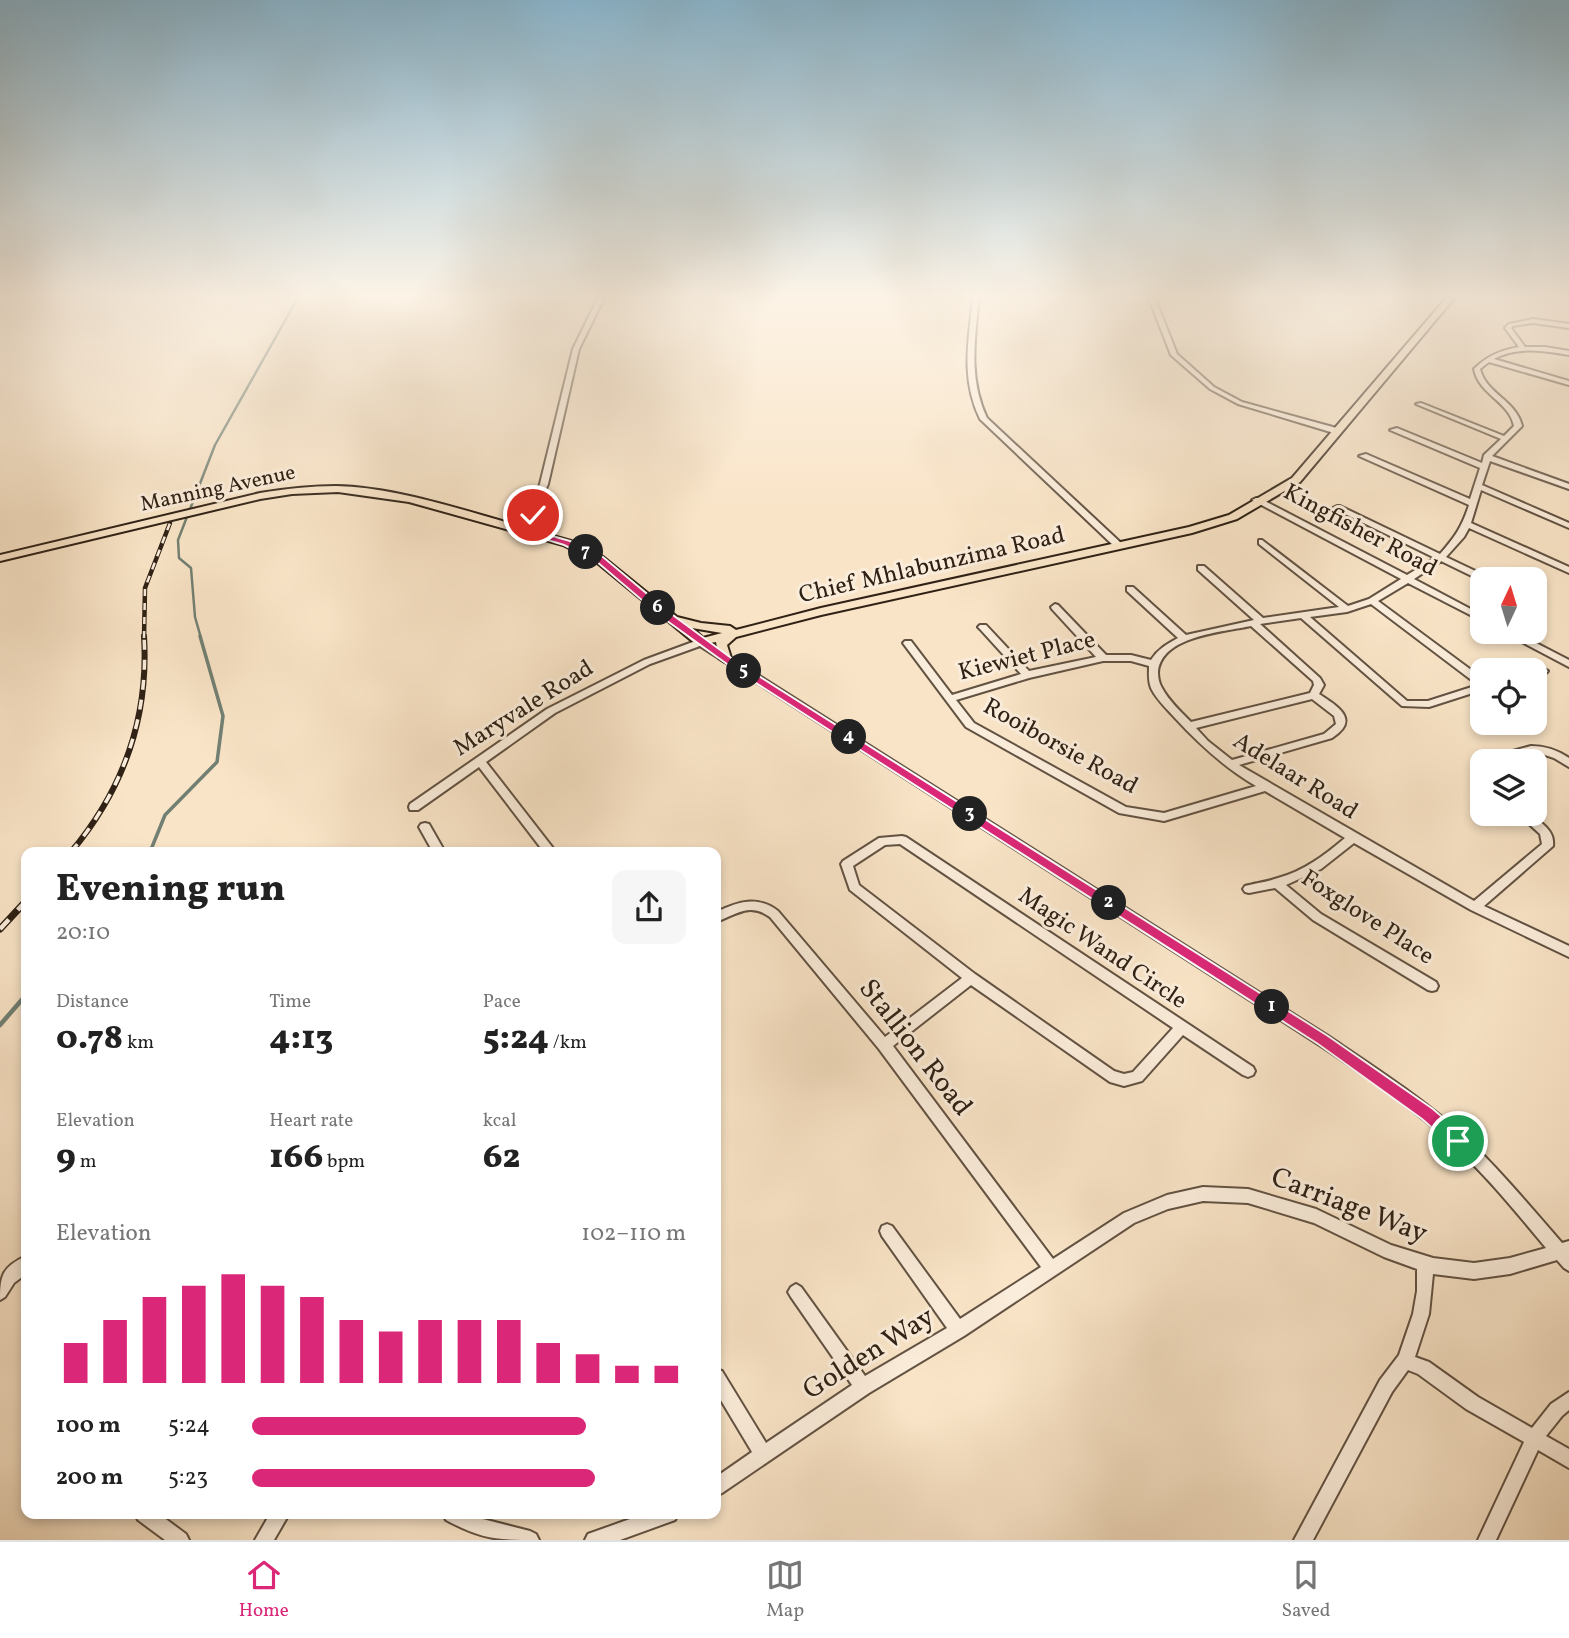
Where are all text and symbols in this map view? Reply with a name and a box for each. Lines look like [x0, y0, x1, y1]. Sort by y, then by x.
street label: Manning Avenue [138, 458, 298, 520]
street label: Kingfisher Road [1277, 476, 1443, 586]
pin [503, 485, 563, 545]
icon: check [514, 496, 552, 534]
street label: Chief Mhlabunzima Road [796, 519, 1068, 613]
pin: 7 [568, 534, 604, 570]
text: 7 [581, 538, 590, 564]
north arrow [1470, 567, 1547, 644]
map controls [1470, 567, 1547, 826]
pin: 6 [640, 590, 676, 626]
text: 6 [652, 594, 663, 620]
street label: Kiewiet Place [955, 624, 1099, 690]
street label: Maryvale Road [447, 652, 601, 766]
pin: 5 [726, 654, 762, 688]
text: 5 [739, 657, 748, 683]
button: locate [1470, 658, 1547, 735]
street label: Rooiborsie Road [976, 690, 1144, 804]
pin: 4 [832, 720, 866, 754]
text: 4 [843, 723, 854, 749]
street label: Adelaar Road [1226, 725, 1364, 829]
button: layers [1470, 749, 1547, 826]
pin: 3 [953, 796, 988, 832]
text: 3 [965, 800, 974, 826]
street label: Foxglove Place [1294, 862, 1440, 974]
text: Evening run [56, 864, 286, 917]
button: share [612, 870, 686, 944]
street label: Magic Wand Circle [1011, 880, 1193, 1018]
pin: 2 [1092, 886, 1126, 920]
text: 2 [1104, 889, 1113, 915]
text: 20:10 [56, 917, 110, 949]
street label: Stallion Road [849, 971, 981, 1125]
text: Distance [56, 989, 129, 1015]
text: Time [269, 989, 311, 1015]
text: Pace [483, 989, 521, 1015]
pin: 1 [1254, 990, 1290, 1024]
text: 1 [1268, 993, 1275, 1019]
text: 0.78 [56, 1015, 123, 1063]
text: 4:13 [269, 1015, 333, 1063]
text: 5:24 [483, 1015, 549, 1063]
text: km [123, 1030, 154, 1056]
text: /km [549, 1030, 587, 1056]
text: Elevation [56, 1108, 135, 1134]
text: Heart rate [269, 1108, 353, 1134]
text: kcal [483, 1108, 516, 1134]
pin [1428, 1111, 1488, 1171]
icon: arrive [1439, 1122, 1477, 1160]
text: 9 [56, 1134, 76, 1182]
text: 166 [269, 1134, 323, 1182]
text: 62 [483, 1134, 520, 1182]
text: m [76, 1149, 96, 1175]
text: bpm [323, 1149, 365, 1175]
street label: Carriage Way [1265, 1158, 1433, 1254]
text: Elevation [56, 1218, 152, 1250]
text: 102–110 m [581, 1218, 686, 1250]
street label: Golden Way [796, 1298, 942, 1410]
text: 100 m [56, 1410, 121, 1442]
text: 5:24 [168, 1410, 210, 1442]
text: 200 m [56, 1462, 123, 1494]
text: 5:23 [168, 1462, 208, 1494]
tab: Home [239, 1556, 289, 1624]
tab: Map [766, 1556, 804, 1624]
tab: Saved [1281, 1556, 1330, 1624]

